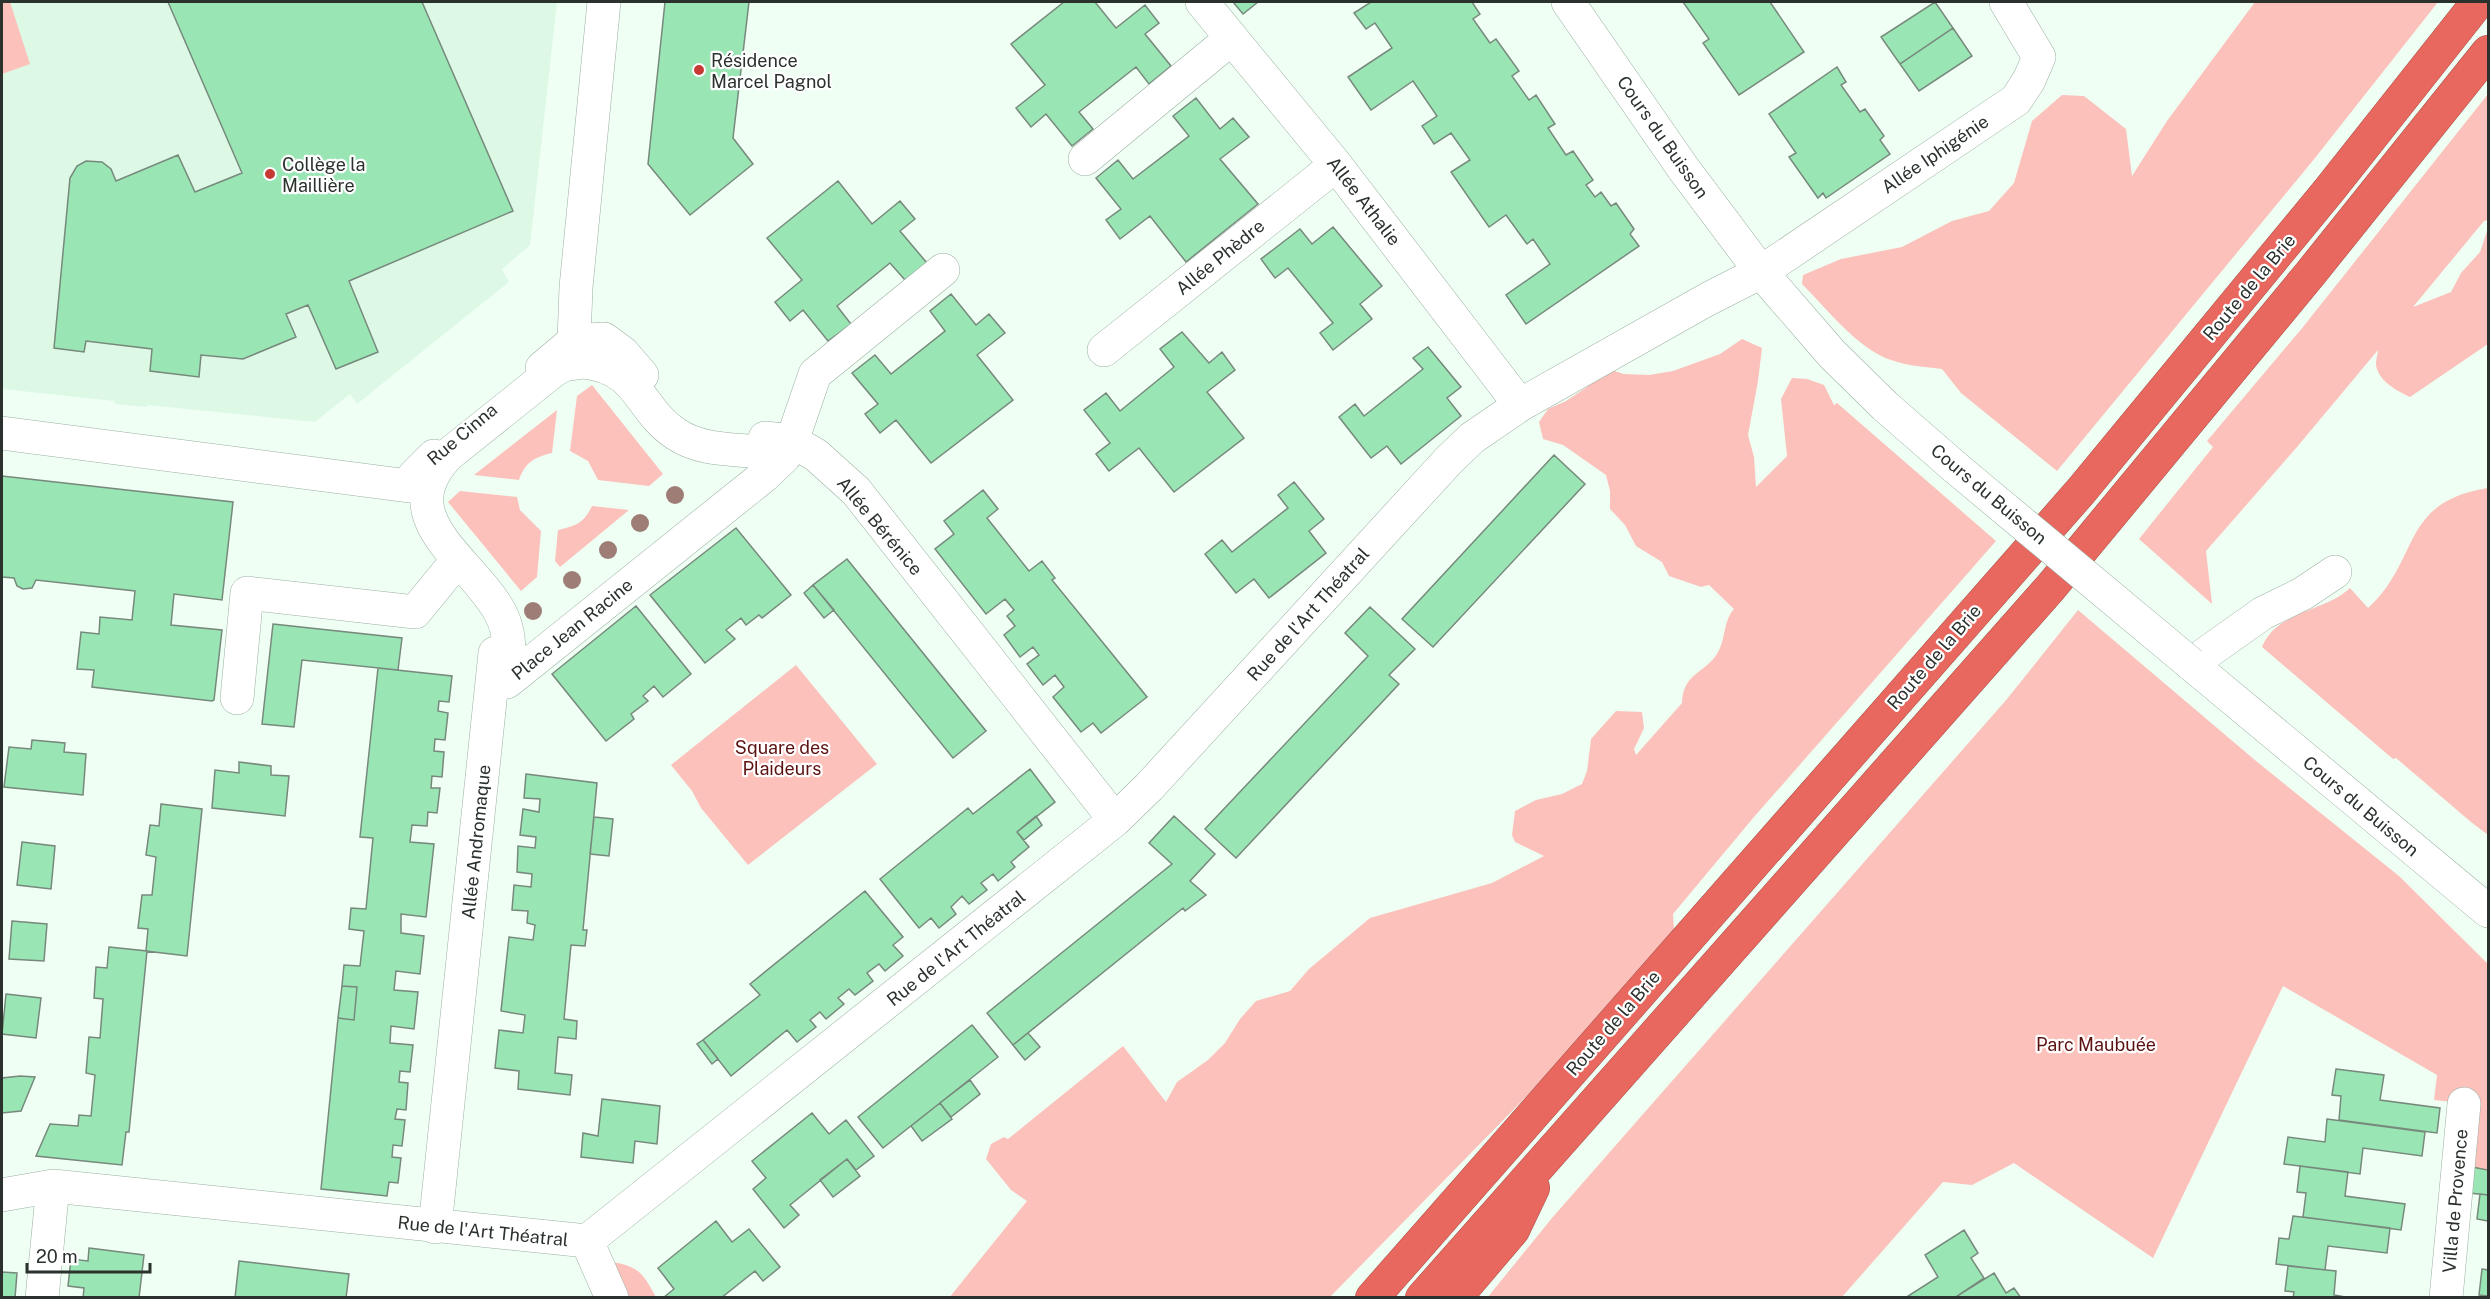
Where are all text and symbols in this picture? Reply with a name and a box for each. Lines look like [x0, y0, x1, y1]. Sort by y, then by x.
place label: Résidence Marcel Pagnol [711, 50, 832, 92]
marker: Résidence Marcel Pagnol [692, 63, 706, 77]
street label: Cours du Buisson [1613, 72, 1713, 202]
street label: Allée Iphigénie [1878, 111, 1992, 197]
street label: Allée Athalie [1323, 152, 1405, 250]
place label: Collège la Maillière [282, 154, 366, 196]
marker: Collège la Maillière [263, 167, 277, 181]
street label: Allée Phèdre [1172, 215, 1268, 299]
street label: Route de la Brie [2199, 230, 2299, 344]
street label: Rue Cinna [423, 399, 501, 469]
street label: Cours du Buisson [1927, 439, 2051, 549]
street label: Allée Bérénice [833, 473, 927, 579]
street label: Rue de l'Art Théatral [1243, 543, 1373, 685]
street label: Place Jean Racine [507, 574, 637, 684]
street label: Route de la Brie [1883, 600, 1985, 714]
park label: Square des Plaideurs [735, 737, 829, 779]
street label: Cours du Buisson [2299, 751, 2423, 861]
street label: Allée Andromaque [457, 764, 495, 920]
street label: Rue de l'Art Théatral [883, 886, 1029, 1010]
street label: Route de la Brie [1562, 966, 1664, 1080]
park label: Parc Maubuée [2036, 1034, 2156, 1055]
street label: Villa de Provence [2438, 1128, 2472, 1274]
street label: Rue de l'Art Théatral [396, 1212, 570, 1250]
scale bar [27, 1236, 150, 1274]
text: 20 m [36, 1246, 78, 1267]

